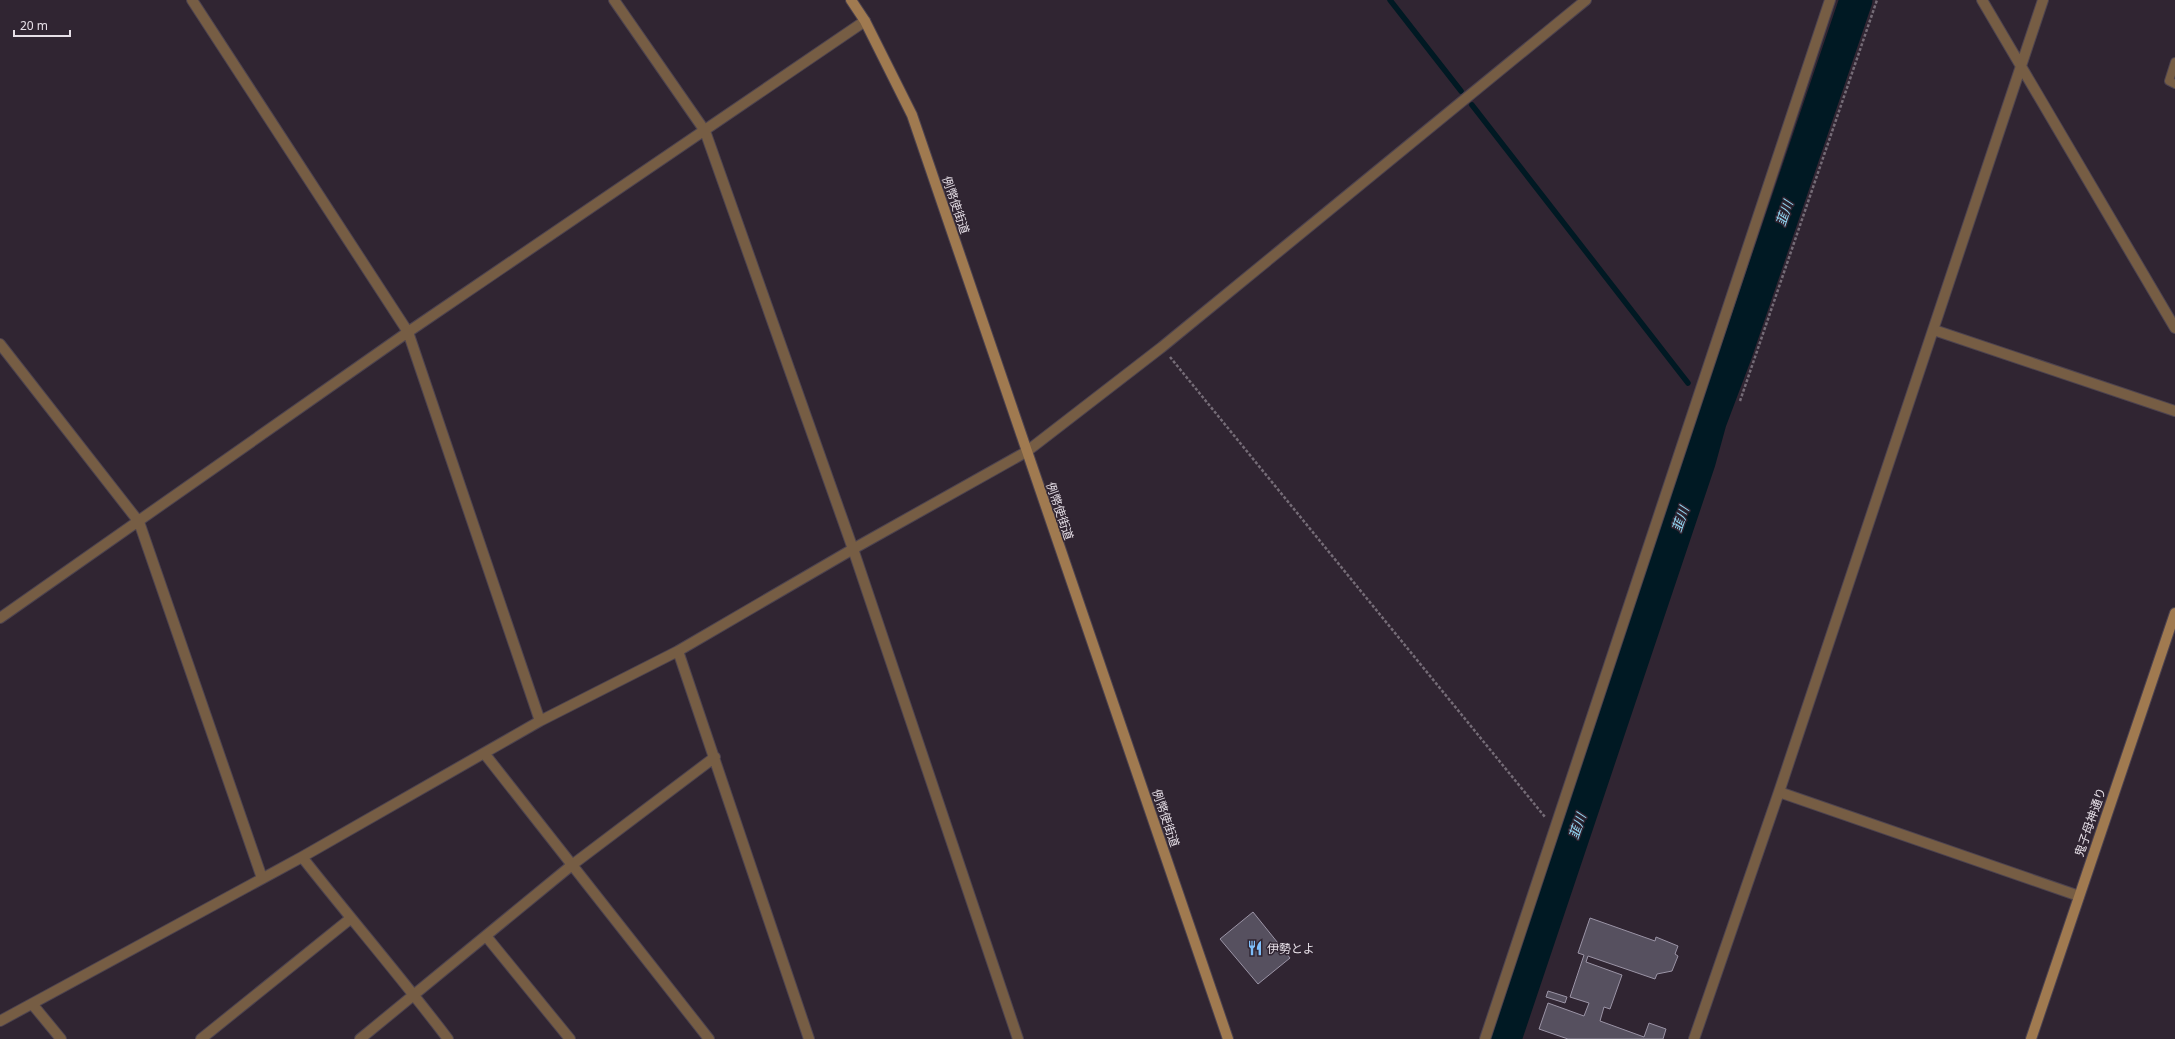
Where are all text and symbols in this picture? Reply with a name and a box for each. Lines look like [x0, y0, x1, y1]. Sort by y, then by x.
scale bar [14, 12, 70, 38]
text: 20 m [20, 17, 48, 34]
street label: 例幣使街道 [938, 174, 974, 236]
water label: 韮川 [1771, 196, 1797, 228]
street label: 例幣使街道 [1042, 480, 1078, 542]
water label: 韮川 [1667, 502, 1693, 534]
street label: 鬼子母神通り [2070, 785, 2110, 859]
street label: 例幣使街道 [1148, 787, 1184, 849]
water label: 韮川 [1564, 809, 1590, 841]
restaurant icon: 伊勢とよ [1246, 939, 1264, 957]
place label: 伊勢とよ [1267, 940, 1315, 957]

